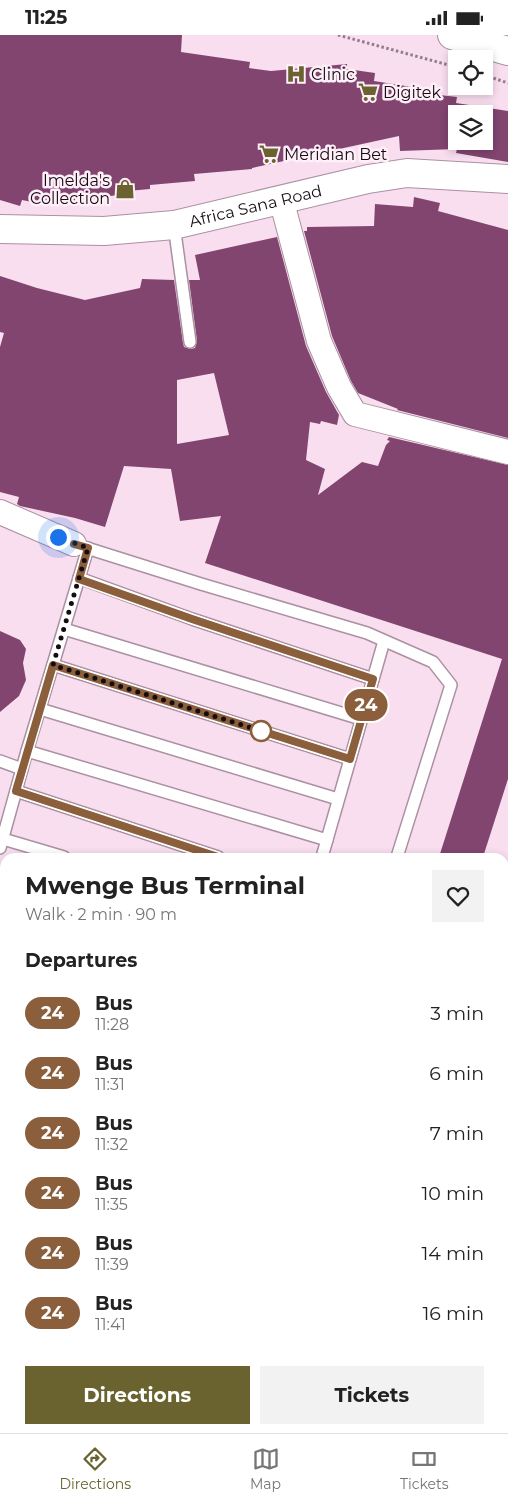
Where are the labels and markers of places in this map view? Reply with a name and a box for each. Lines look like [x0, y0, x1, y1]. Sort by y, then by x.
hospital icon: Clinic [285, 63, 307, 85]
place label: Clinic [311, 65, 355, 84]
supermarket icon: Digitek [357, 81, 379, 103]
place label: Digitek [383, 83, 442, 102]
supermarket icon: Meridian Bet [258, 143, 280, 165]
place label: Meridian Bet [284, 145, 388, 164]
place label: Imelda's Collection [30, 171, 110, 208]
shop icon: Imelda's Collection [114, 178, 136, 200]
unlabelled marker [250, 720, 272, 742]

